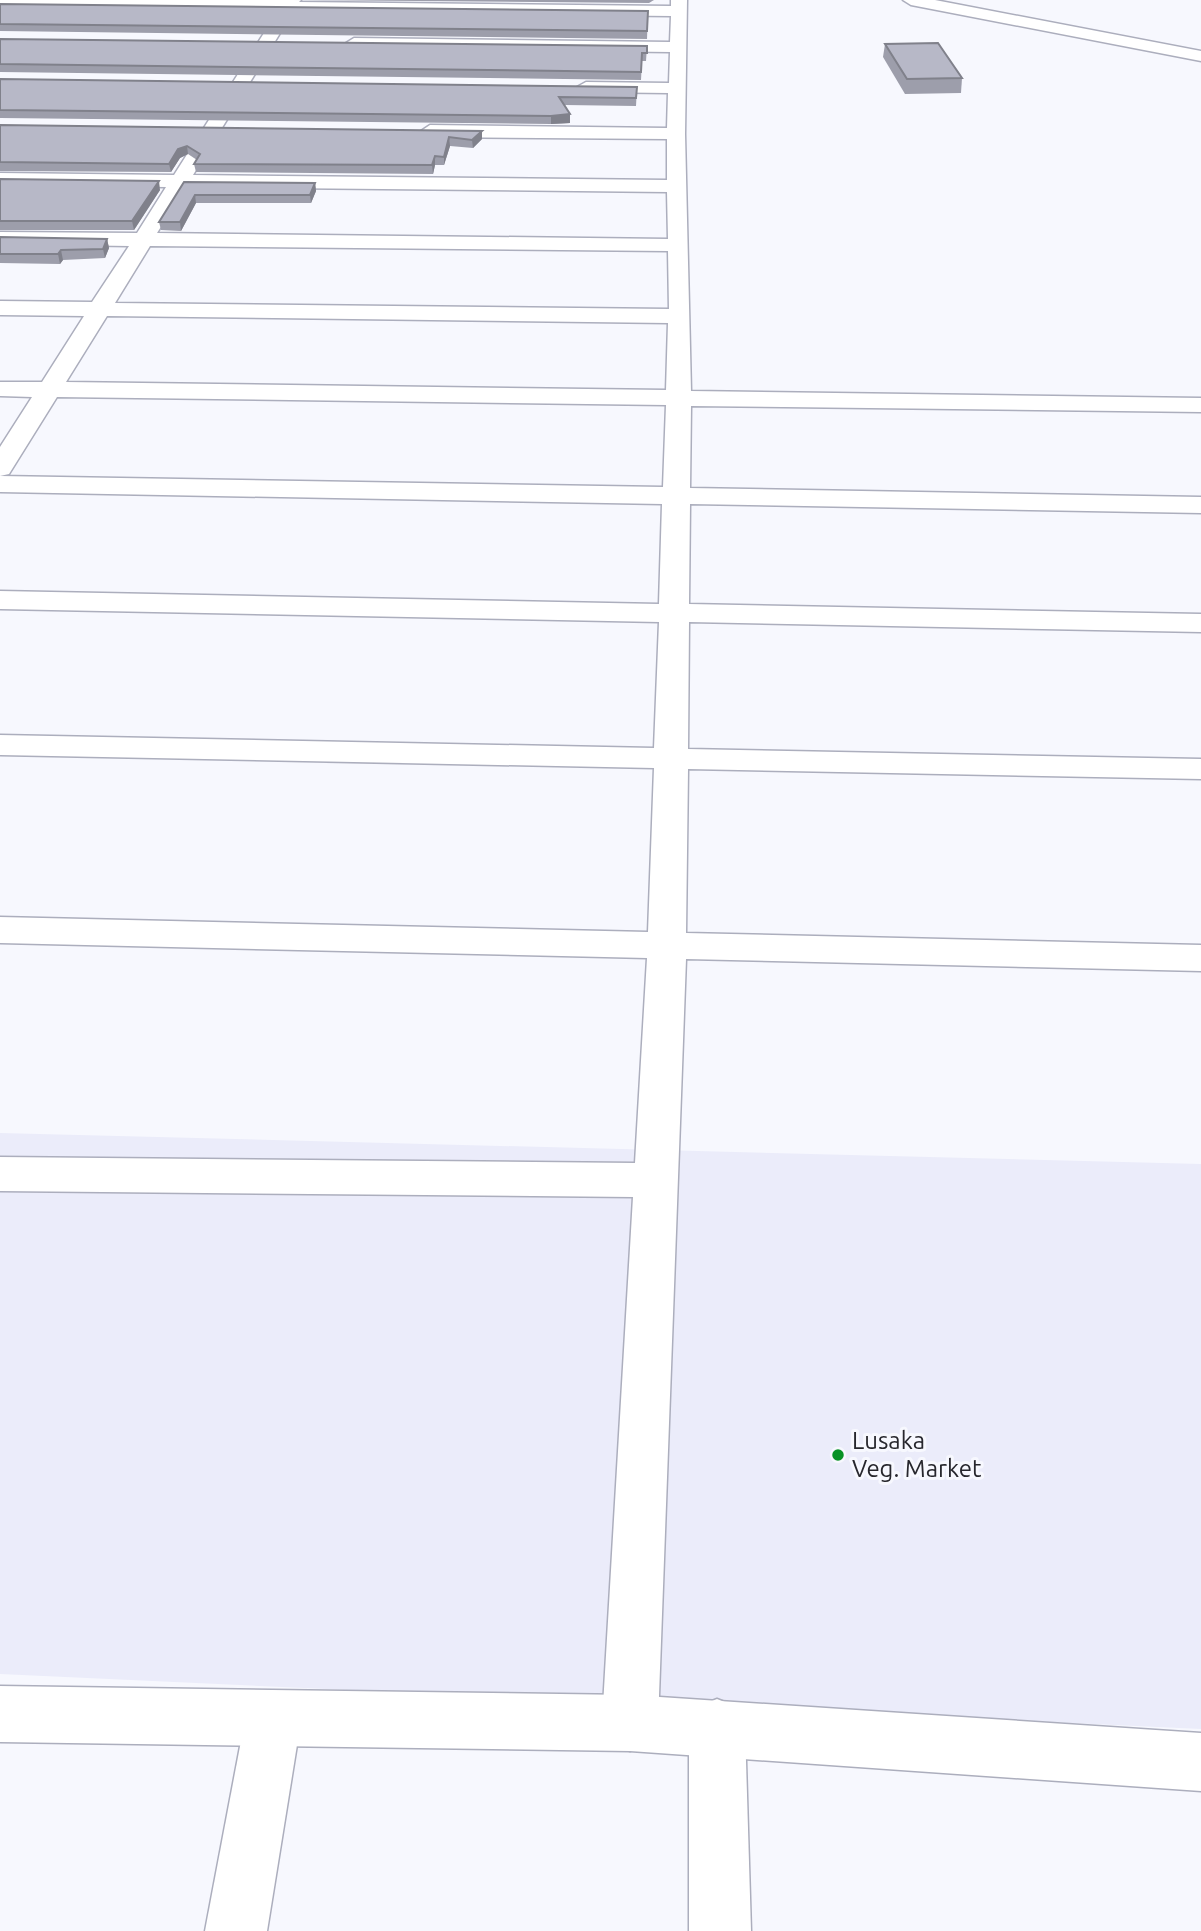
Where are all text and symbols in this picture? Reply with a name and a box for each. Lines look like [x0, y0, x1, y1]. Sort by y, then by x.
place label: Lusaka Veg. Market [852, 1427, 982, 1482]
marker: Lusaka Veg. Market [830, 1447, 846, 1463]

